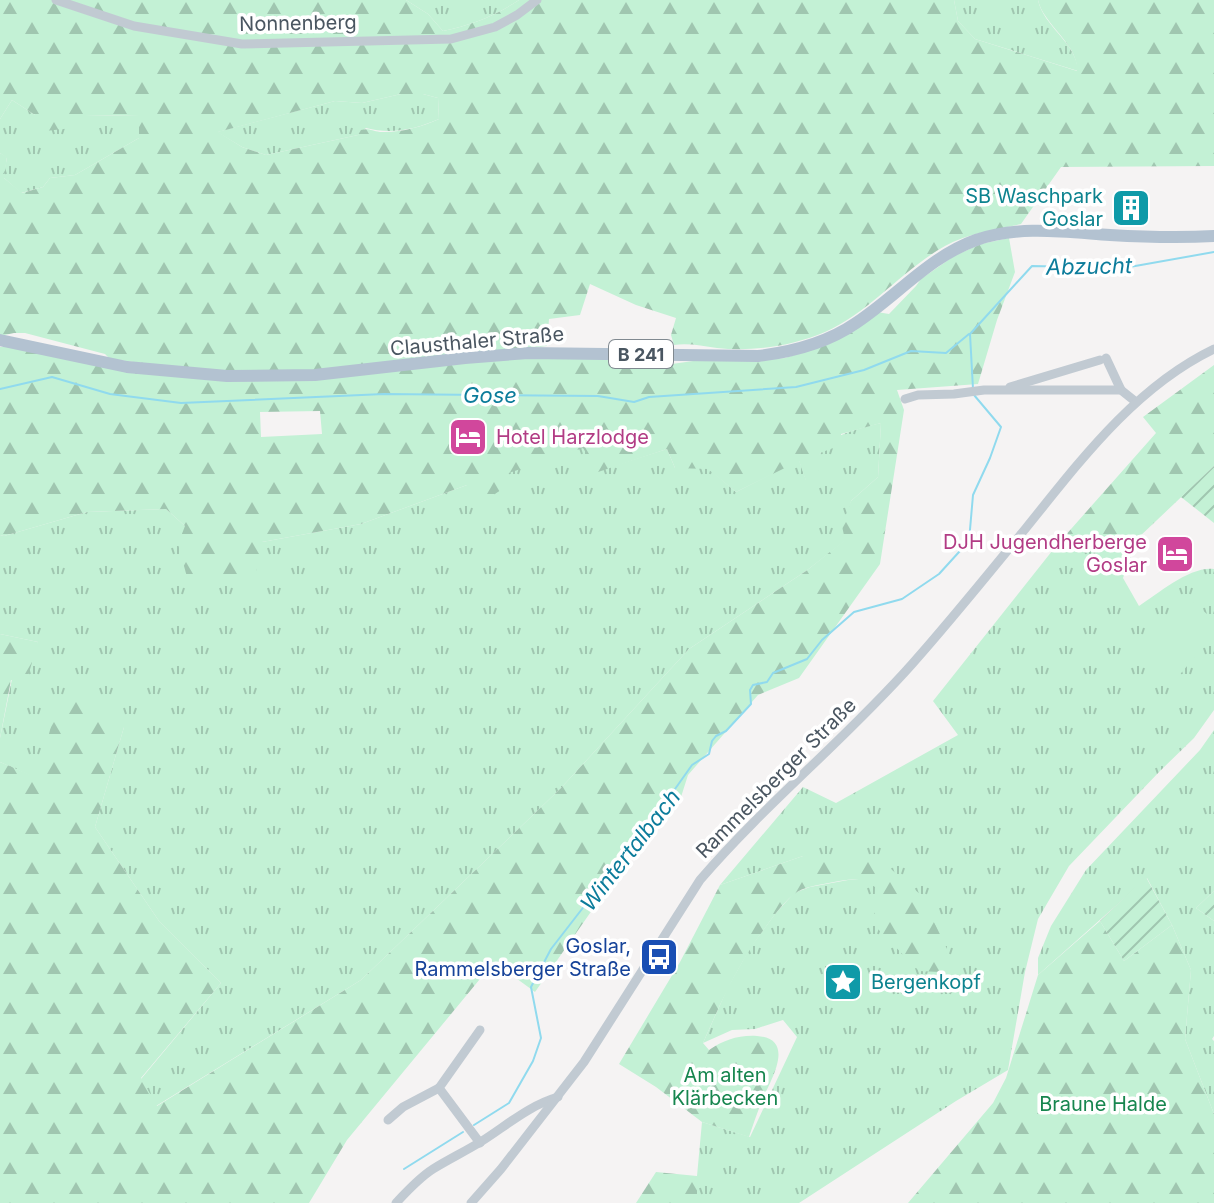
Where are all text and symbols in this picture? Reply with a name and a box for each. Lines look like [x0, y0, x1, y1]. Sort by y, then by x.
street label: Nonnenberg [239, 10, 357, 36]
place label: SB Waschpark Goslar [965, 184, 1103, 231]
building icon: SB Waschpark Goslar [1110, 187, 1152, 229]
water label: Abzucht [1045, 252, 1133, 280]
street label: Clausthaler Straße [389, 321, 565, 361]
road number: B 241 [609, 340, 673, 368]
water label: Gose [463, 382, 517, 408]
hotel icon: Hotel Harzlodge [447, 416, 489, 458]
place label: Hotel Harzlodge [496, 425, 649, 449]
place label: DJH Jugendherberge Goslar [943, 530, 1147, 577]
hotel icon: DJH Jugendherberge Goslar [1154, 533, 1196, 575]
street label: Rammelsberger Straße [691, 693, 861, 863]
water label: Wintertalbach [575, 784, 685, 916]
place label: Goslar, Rammelsberger Straße [415, 934, 631, 981]
bus stop icon: Goslar, Rammelsberger Straße [638, 936, 680, 978]
place icon: Bergenkopf [822, 961, 864, 1003]
place label: Bergenkopf [871, 970, 981, 994]
park label: Am alten Klärbecken [672, 1063, 778, 1110]
park label: Braune Halde [1039, 1092, 1167, 1116]

